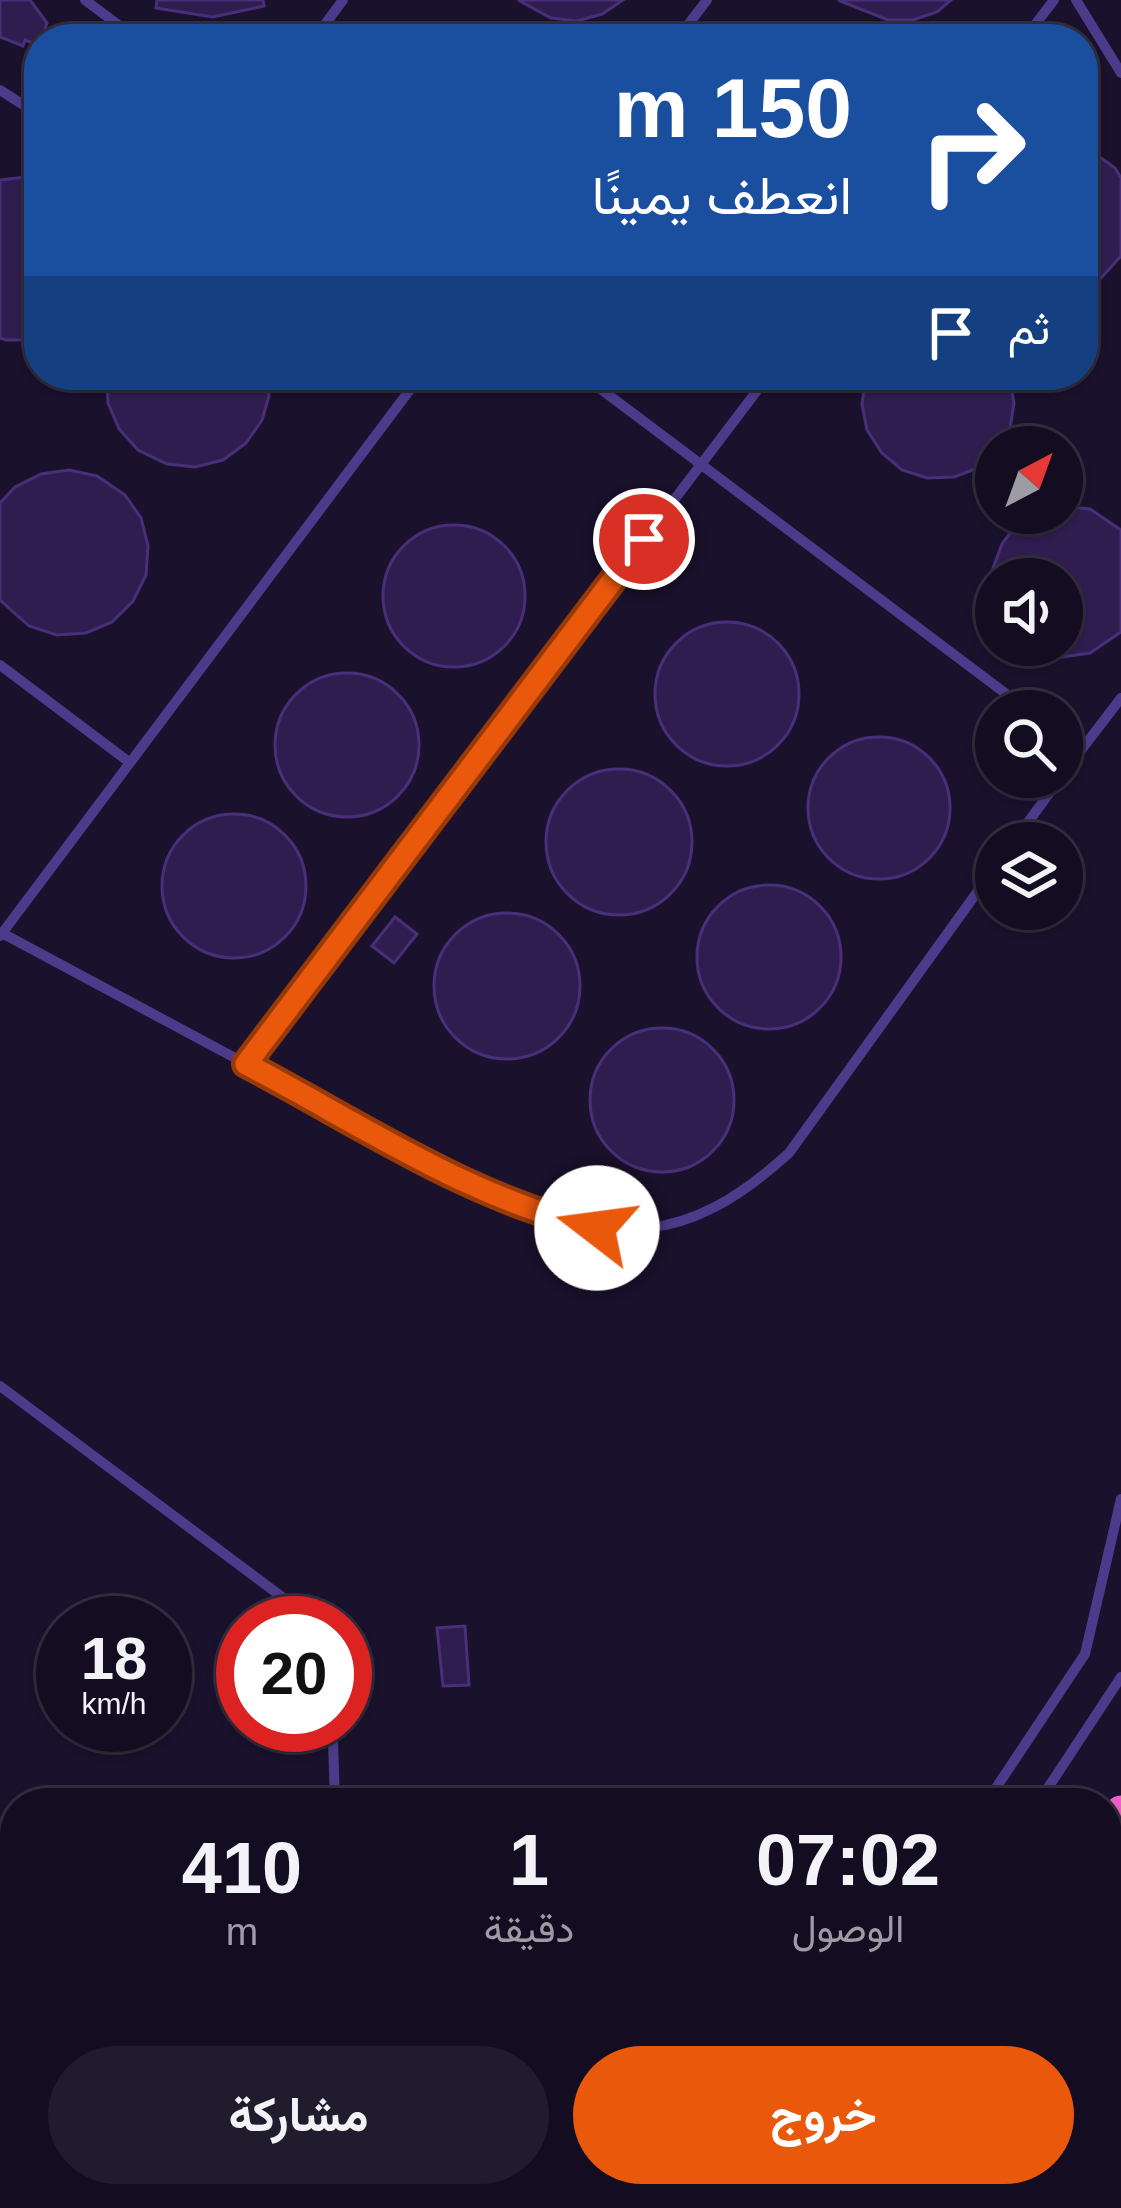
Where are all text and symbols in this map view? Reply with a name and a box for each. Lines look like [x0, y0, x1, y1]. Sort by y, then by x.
text: 150 m [614, 61, 852, 155]
icon: right [894, 72, 1050, 228]
text: انعطف يمينًا [592, 165, 852, 225]
icon: arrive [918, 300, 984, 366]
text: ثم [1008, 303, 1050, 354]
north arrow [975, 426, 1083, 534]
map controls [975, 426, 1083, 930]
pin [593, 488, 695, 590]
icon: arrive [611, 506, 677, 572]
button: sound [975, 558, 1083, 666]
button: search [975, 690, 1083, 798]
button: layers [975, 822, 1083, 930]
position arrow [534, 1165, 660, 1291]
speed limit sign: 20 [216, 1596, 372, 1752]
text: 18 [81, 1625, 147, 1692]
text: km/h [81, 1687, 147, 1720]
text: 1 [509, 1820, 549, 1900]
text: 07:02 [756, 1820, 940, 1900]
text: 410 [182, 1828, 302, 1908]
text: دقيقة [484, 1907, 574, 1950]
text: الوصول [792, 1907, 904, 1950]
text: m [226, 1910, 258, 1953]
button: مشاركة [48, 2046, 549, 2184]
button: خروج [573, 2046, 1074, 2184]

